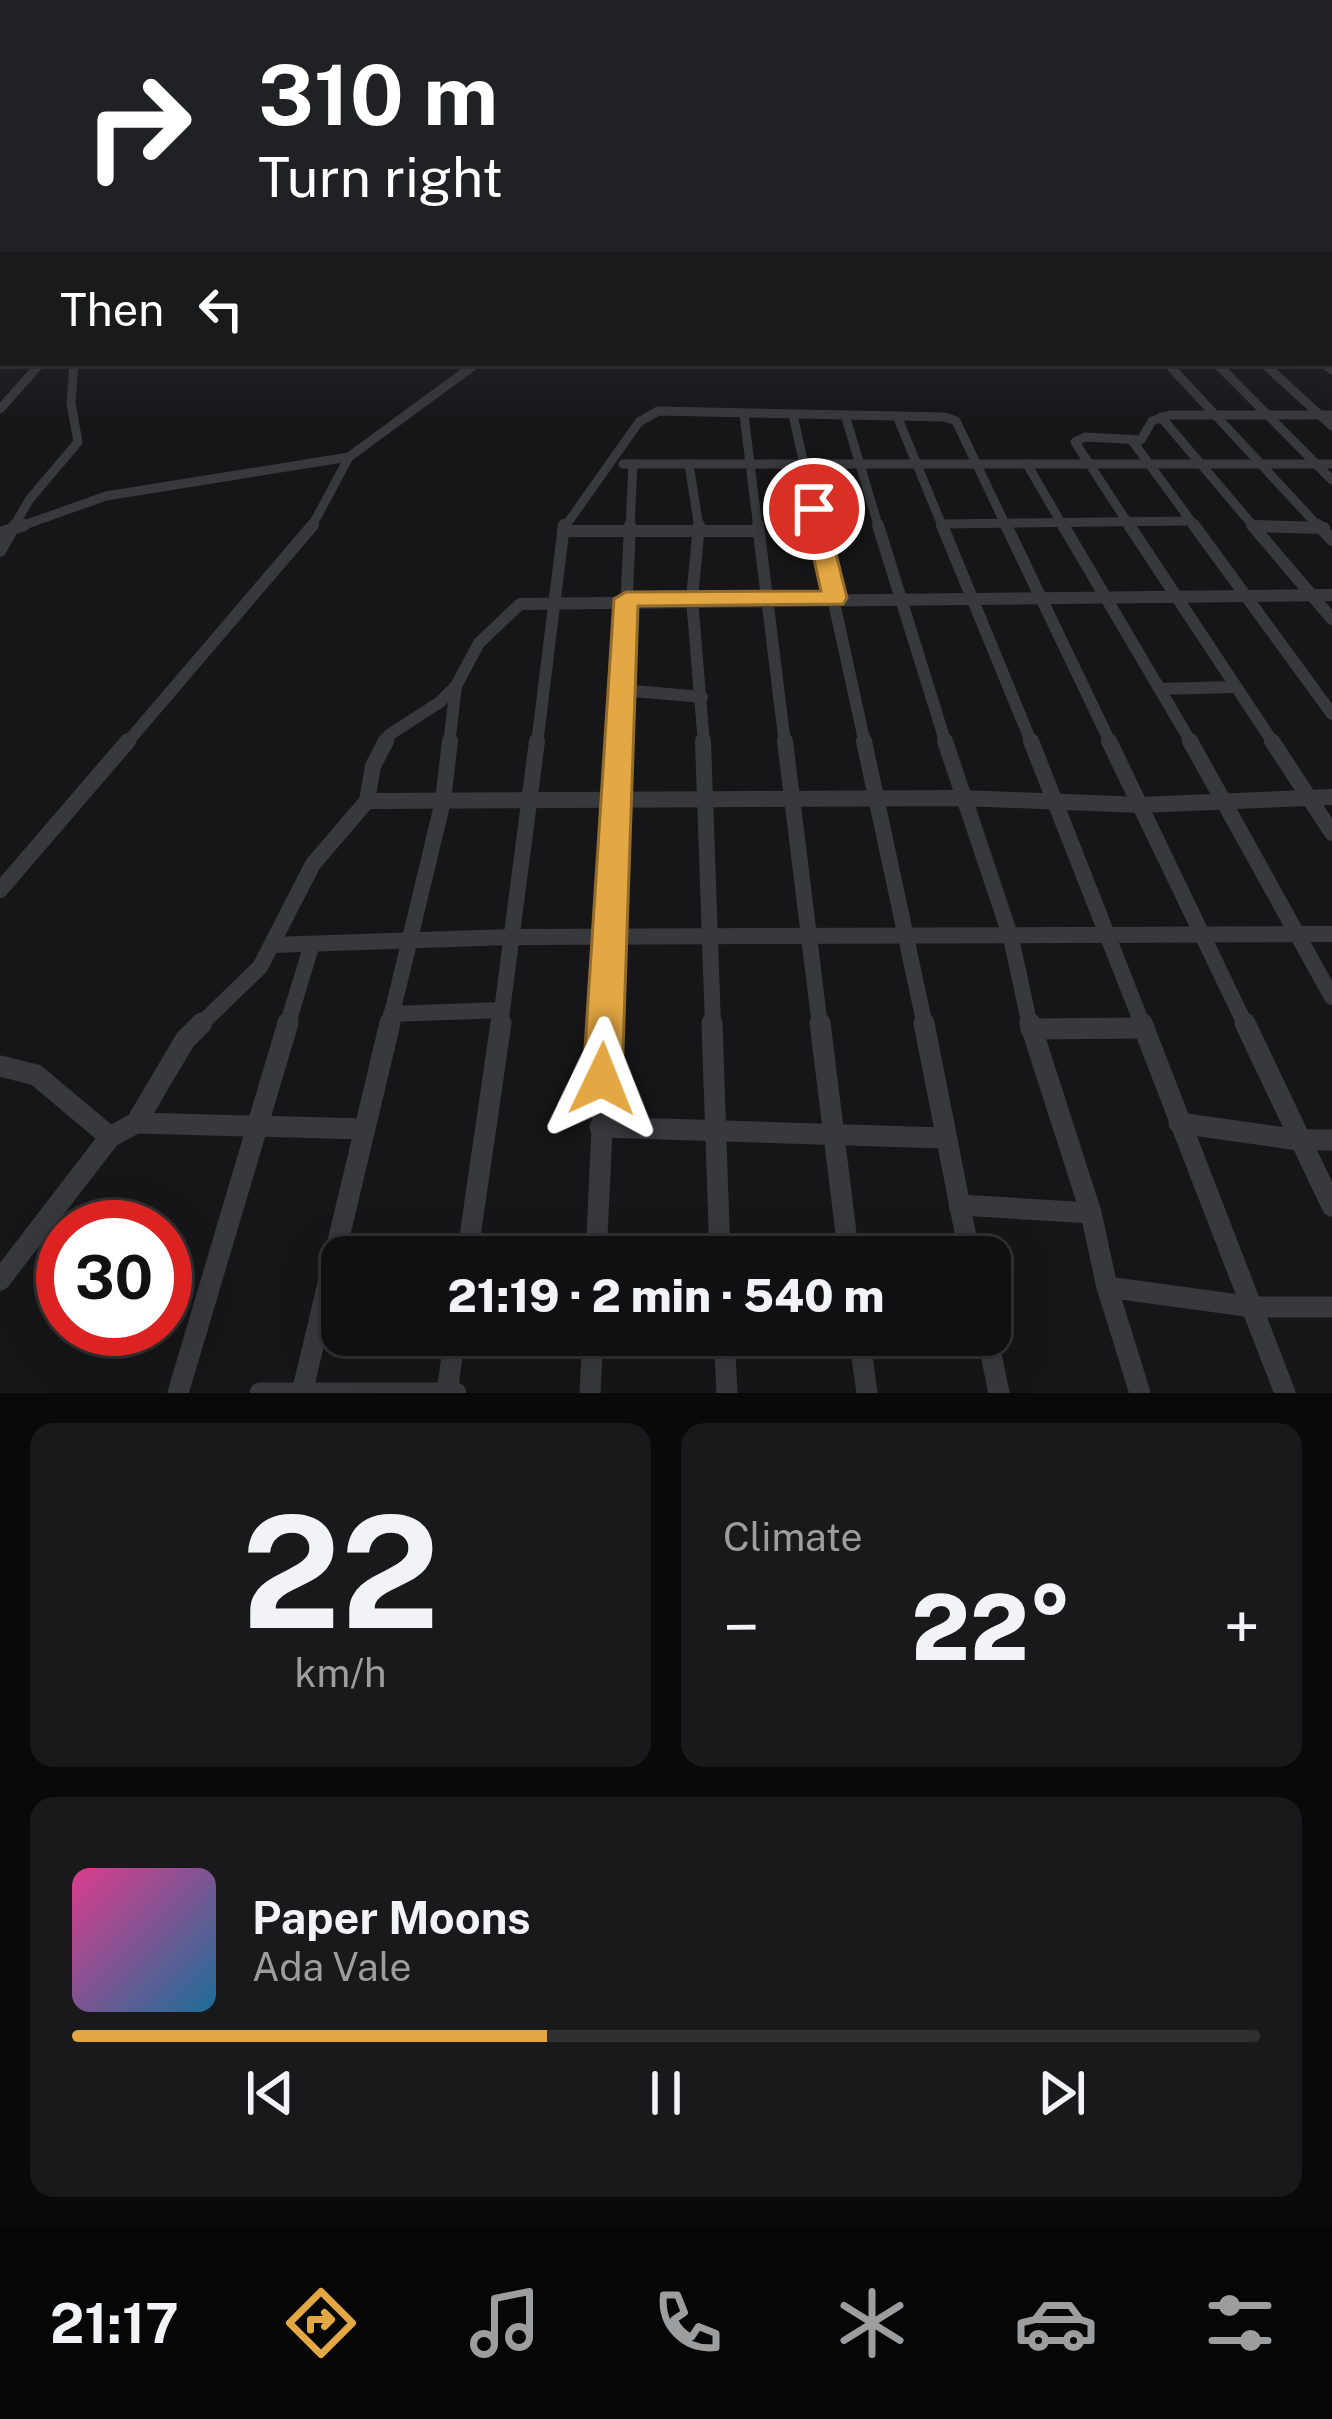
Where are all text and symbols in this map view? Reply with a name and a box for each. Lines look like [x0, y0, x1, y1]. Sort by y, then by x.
text: 310 m [258, 45, 498, 144]
icon: right [60, 48, 216, 204]
text: Turn right [258, 146, 503, 209]
icon: left [188, 276, 254, 342]
text: Then [60, 283, 164, 336]
pin [763, 458, 865, 560]
icon: arrive [781, 476, 847, 542]
position arrow [539, 1016, 665, 1142]
speed limit sign: 30 [36, 1200, 192, 1356]
text: 21:19 · 2 min · 540 m [448, 1269, 885, 1322]
text: 22 [241, 1480, 440, 1663]
text: Climate [723, 1514, 863, 1560]
text: 22° [911, 1574, 1072, 1680]
text: − [723, 1588, 760, 1666]
text: + [1223, 1588, 1260, 1666]
text: km/h [295, 1650, 386, 1696]
text: Paper Moons [252, 1891, 531, 1944]
text: Ada Vale [252, 1944, 412, 1990]
icon: previous [237, 2060, 303, 2126]
icon: pause [633, 2060, 699, 2126]
icon: next [1029, 2060, 1095, 2126]
icon: directions [279, 2281, 363, 2365]
icon: music [463, 2281, 547, 2365]
icon: phone [646, 2281, 730, 2365]
icon: climate [830, 2281, 914, 2365]
icon: car [1014, 2281, 1098, 2365]
icon: filters [1198, 2281, 1282, 2365]
text: 21:17 [50, 2292, 179, 2355]

